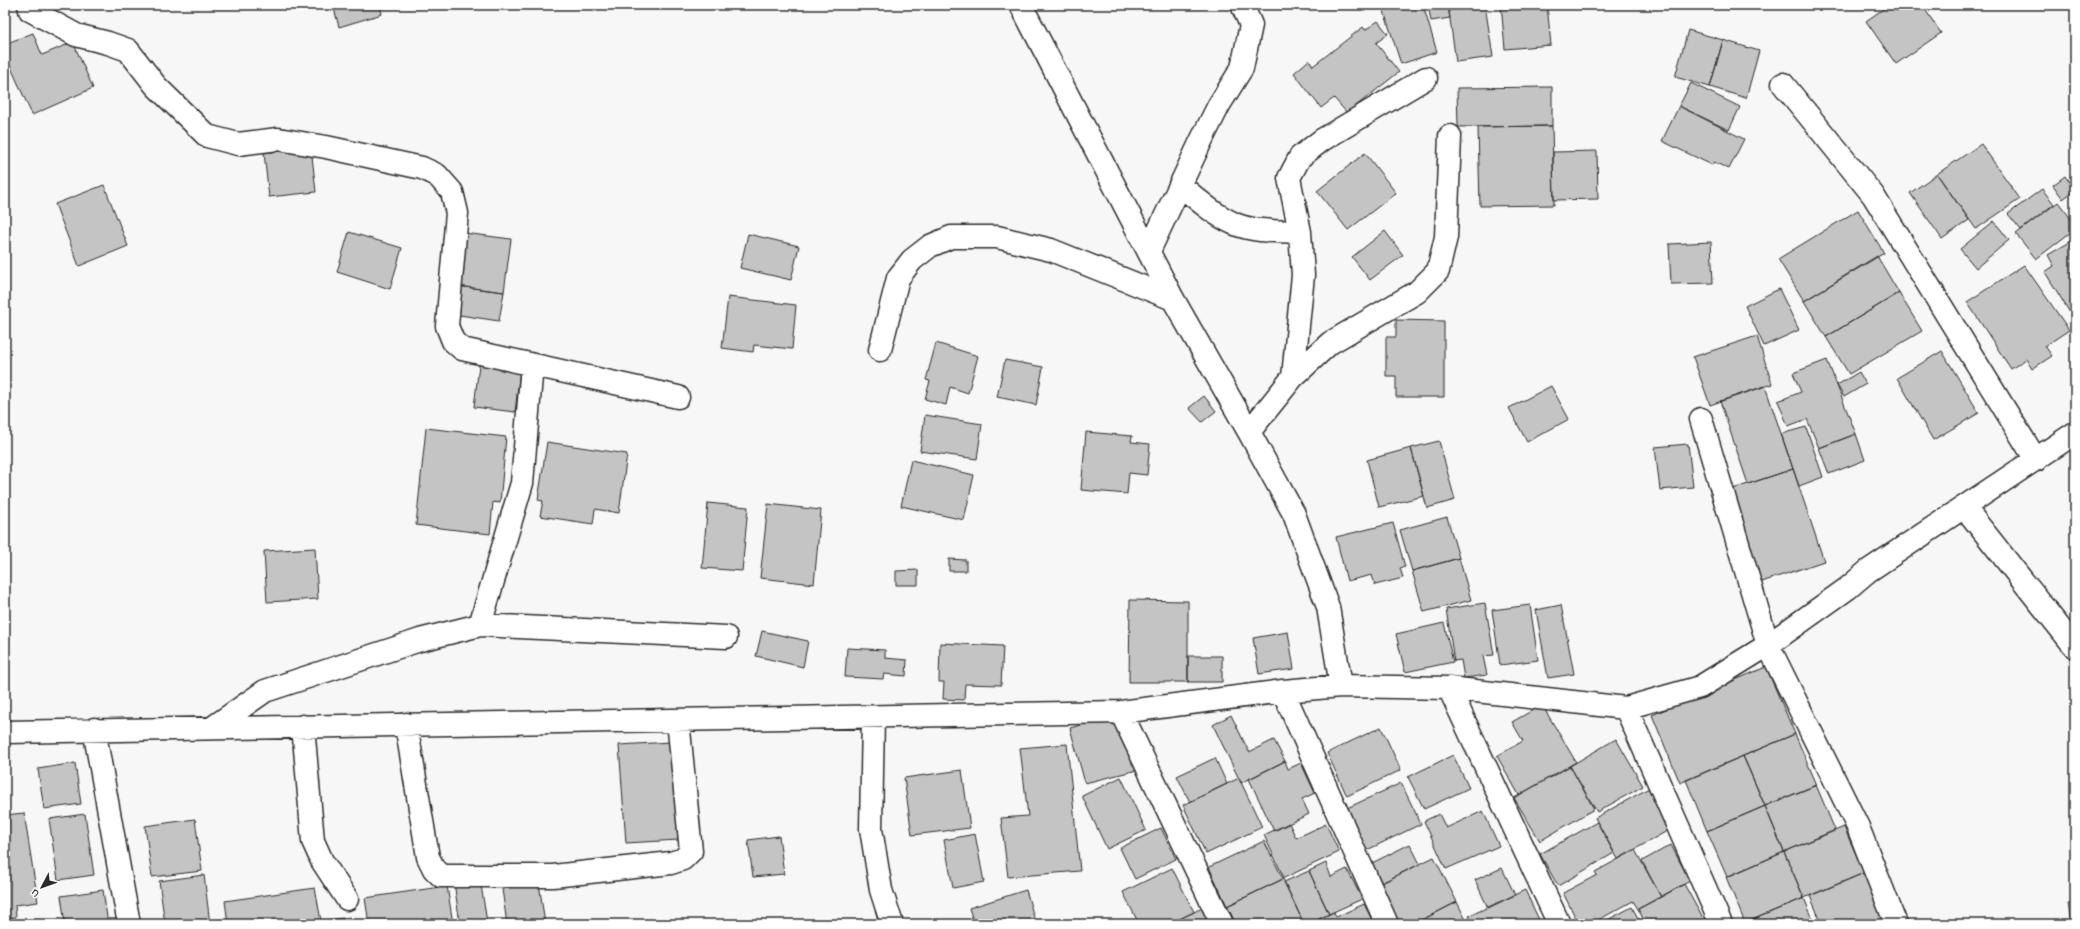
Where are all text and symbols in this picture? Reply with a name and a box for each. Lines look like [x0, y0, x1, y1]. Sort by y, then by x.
north arrow [22, 867, 62, 907]
text: U [27, 885, 44, 901]

